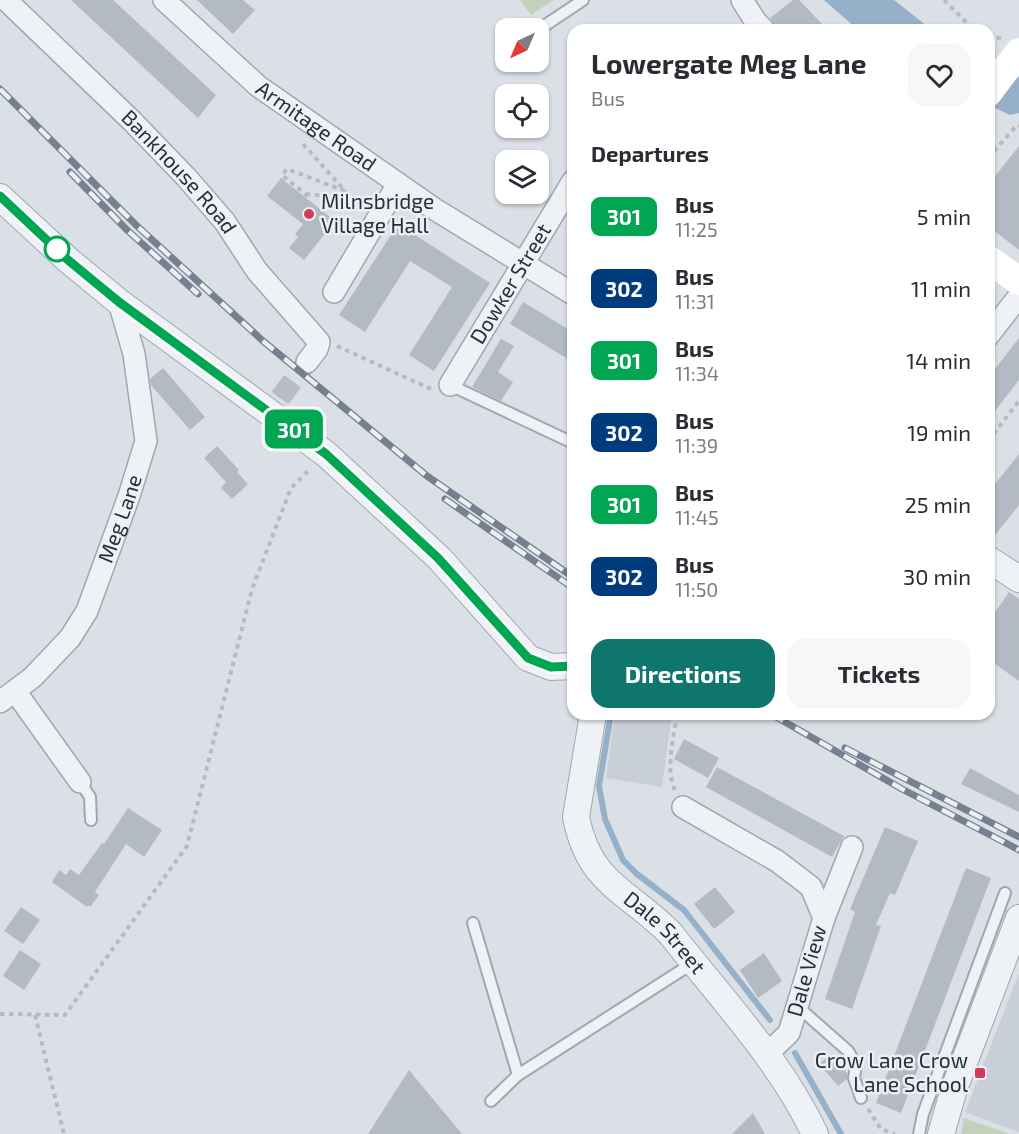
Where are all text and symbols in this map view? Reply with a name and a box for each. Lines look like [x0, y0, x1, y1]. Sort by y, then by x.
north arrow [495, 18, 549, 72]
map controls [495, 18, 549, 204]
button: heart [908, 44, 971, 107]
text: Lowergate Meg Lane [591, 46, 866, 80]
street label: Armitage Road [252, 75, 382, 176]
button: locate [495, 84, 549, 138]
text: Bus [591, 86, 625, 110]
street label: Bankhouse Road [117, 104, 243, 237]
text: Departures [591, 140, 709, 166]
button: layers [495, 150, 549, 204]
place label: Milnsbridge Village Hall [321, 188, 434, 237]
text: Bus [675, 191, 714, 217]
text: 5 min [917, 203, 971, 229]
text: 301 [607, 204, 641, 229]
marker: Milnsbridge Village Hall [302, 207, 316, 221]
text: 11:25 [675, 217, 718, 241]
street label: Dowker Street [464, 219, 555, 348]
unlabelled marker [44, 236, 70, 262]
text: Bus [675, 263, 714, 289]
text: 11 min [911, 275, 971, 301]
text: 302 [605, 276, 643, 301]
text: 11:31 [675, 289, 715, 313]
text: Bus [675, 335, 714, 361]
text: 14 min [906, 347, 971, 373]
text: 301 [607, 348, 641, 373]
text: 11:34 [675, 361, 719, 385]
text: Bus [675, 407, 714, 433]
line badge: 301 [260, 410, 328, 448]
text: 301 [277, 417, 311, 442]
text: 19 min [907, 419, 971, 445]
text: 302 [605, 420, 643, 445]
text: 11:39 [675, 433, 718, 457]
street label: Meg Lane [92, 471, 146, 566]
text: Bus [675, 479, 714, 505]
text: 25 min [904, 491, 971, 517]
text: 301 [607, 492, 641, 517]
text: 11:45 [675, 505, 719, 529]
text: Bus [675, 551, 714, 577]
text: 30 min [903, 563, 971, 589]
text: 302 [605, 564, 643, 589]
text: 11:50 [675, 577, 718, 601]
button: Directions [591, 639, 775, 708]
button: Tickets [787, 639, 971, 708]
street label: Dale Street [620, 885, 712, 978]
street label: Dale View [781, 922, 830, 1019]
place label: Crow Lane Crow Lane School [815, 1047, 969, 1096]
marker: Crow Lane Crow Lane School [973, 1066, 987, 1080]

